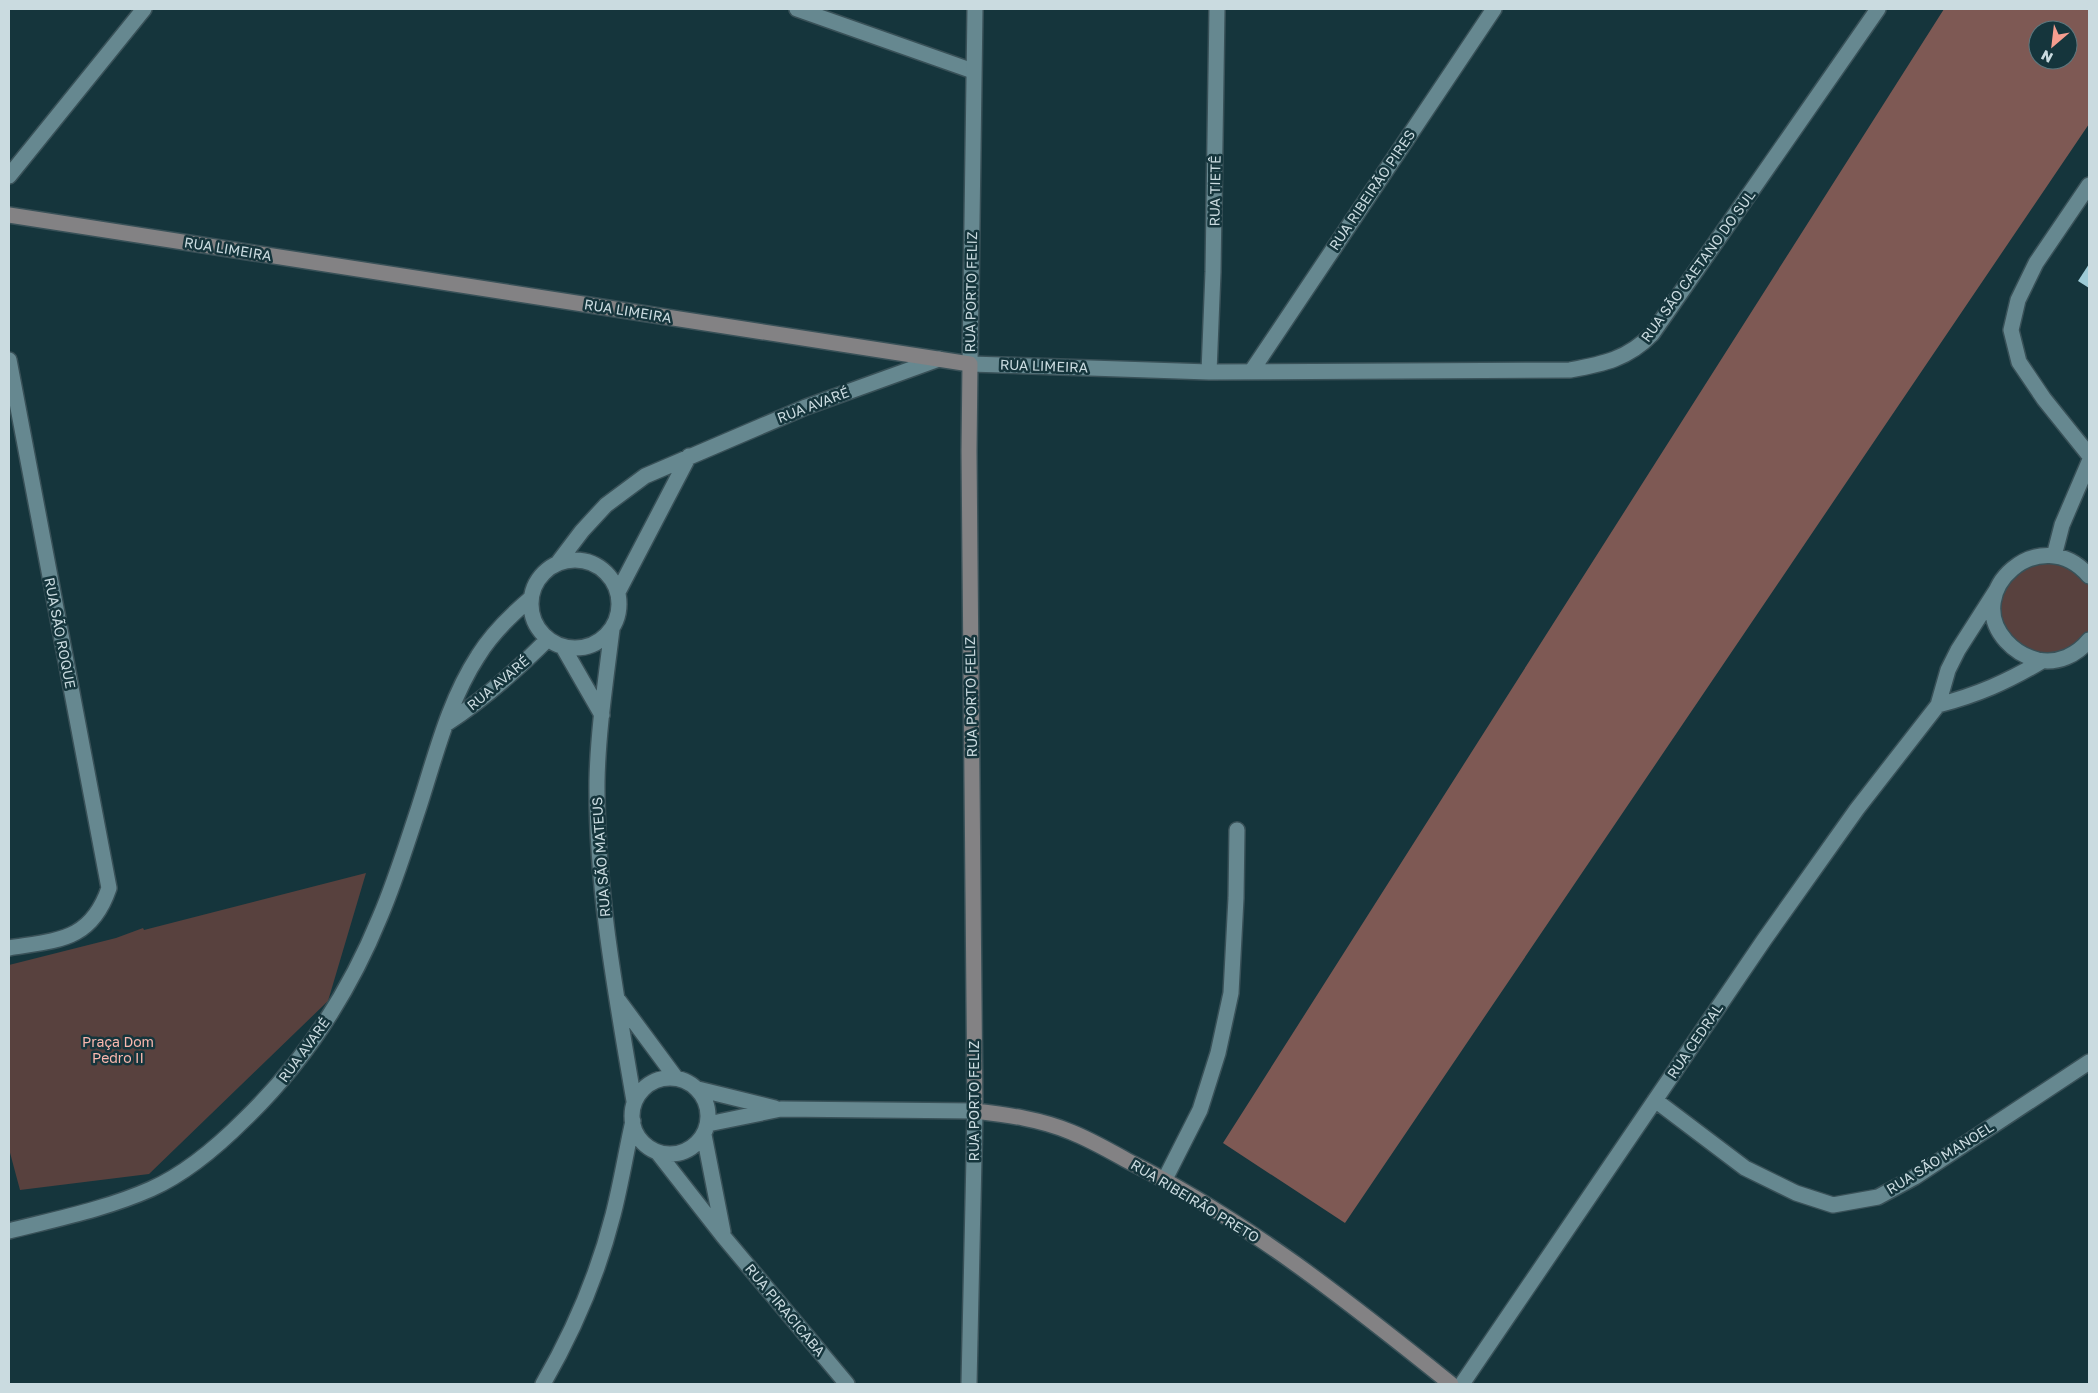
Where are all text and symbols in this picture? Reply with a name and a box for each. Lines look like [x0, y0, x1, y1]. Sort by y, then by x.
north arrow [2028, 20, 2078, 70]
text: N [2038, 47, 2055, 67]
street label: RUA RIBEIRÃO PIRES [1325, 126, 1418, 253]
street label: RUA TIETÊ [1205, 155, 1224, 227]
street label: RUA SÃO CAETANO DO SUL [1637, 187, 1758, 345]
street label: RUA PORTO FELIZ [961, 231, 980, 353]
street label: RUA LIMEIRA [183, 233, 274, 264]
street label: RUA LIMEIRA [583, 295, 674, 326]
street label: RUA LIMEIRA [1000, 355, 1089, 376]
street label: RUA AVARÉ [774, 383, 851, 426]
street label: RUA SÃO ROQUE [41, 576, 80, 690]
street label: RUA PORTO FELIZ [961, 636, 980, 758]
street label: RUA AVARÉ [463, 652, 532, 713]
street label: RUA SÃO MATEUS [588, 796, 613, 918]
street label: RUA CEDRAL [1663, 1000, 1726, 1081]
street label: RUA AVARÉ [274, 1014, 333, 1085]
park label: Praça Dom Pedro II [82, 1033, 154, 1066]
street label: RUA PORTO FELIZ [965, 1041, 982, 1161]
street label: RUA SÃO MANOEL [1883, 1118, 1996, 1197]
street label: RUA RIBEIRÃO PRETO [1128, 1155, 1263, 1246]
street label: RUA PIRACICABA [742, 1260, 829, 1360]

